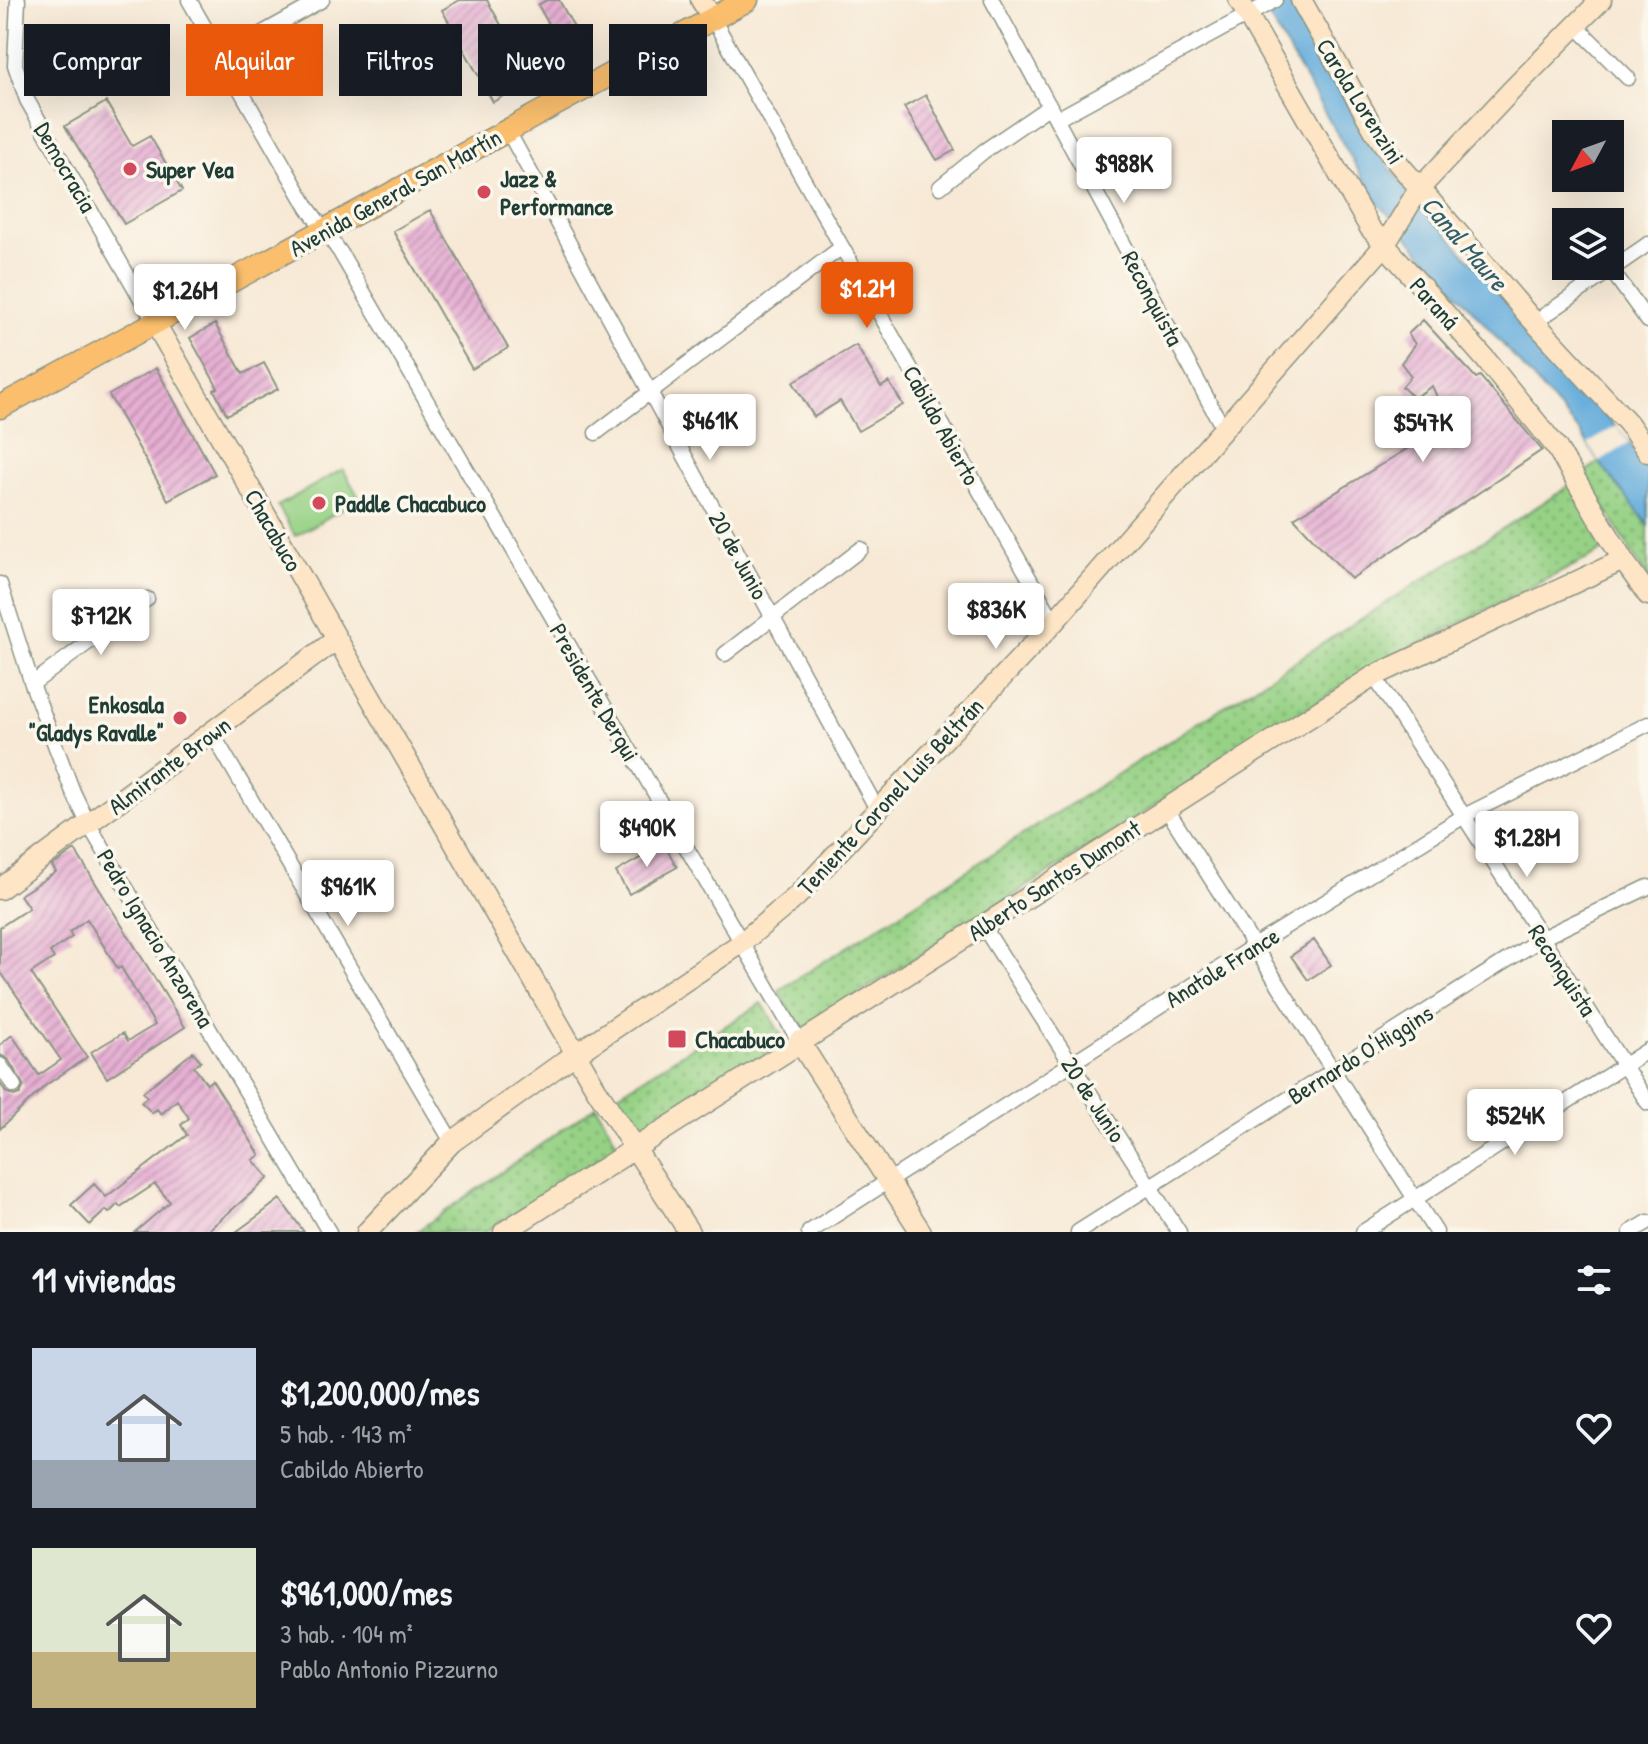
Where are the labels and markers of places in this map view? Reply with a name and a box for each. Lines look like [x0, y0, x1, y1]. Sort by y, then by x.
pin: $988K [1068, 137, 1180, 205]
place label: Super Vea [146, 153, 234, 186]
marker: Super Vea [121, 160, 139, 178]
place label: Jazz & Performance [500, 162, 614, 222]
marker: Jazz & Performance [475, 183, 493, 201]
pin: $1.2M [811, 262, 923, 330]
pin: $1.26M [120, 264, 250, 332]
pin: $461K [654, 394, 766, 462]
pin: $547K [1367, 396, 1479, 464]
place label: Paddle Chacabuco [335, 487, 486, 519]
marker: Paddle Chacabuco [310, 494, 328, 512]
pin: $836K [940, 583, 1052, 651]
pin: $712K [45, 589, 157, 657]
place label: Enkosala "Gladys Ravalle" [29, 688, 165, 749]
marker: Enkosala "Gladys Ravalle" [171, 709, 189, 727]
pin: $490K [591, 801, 703, 869]
pin: $1.28M [1462, 811, 1592, 879]
pin: $961K [292, 860, 404, 928]
place label: Chacabuco [695, 1023, 785, 1055]
marker: Chacabuco [666, 1028, 688, 1050]
pin: $524K [1459, 1089, 1571, 1157]

